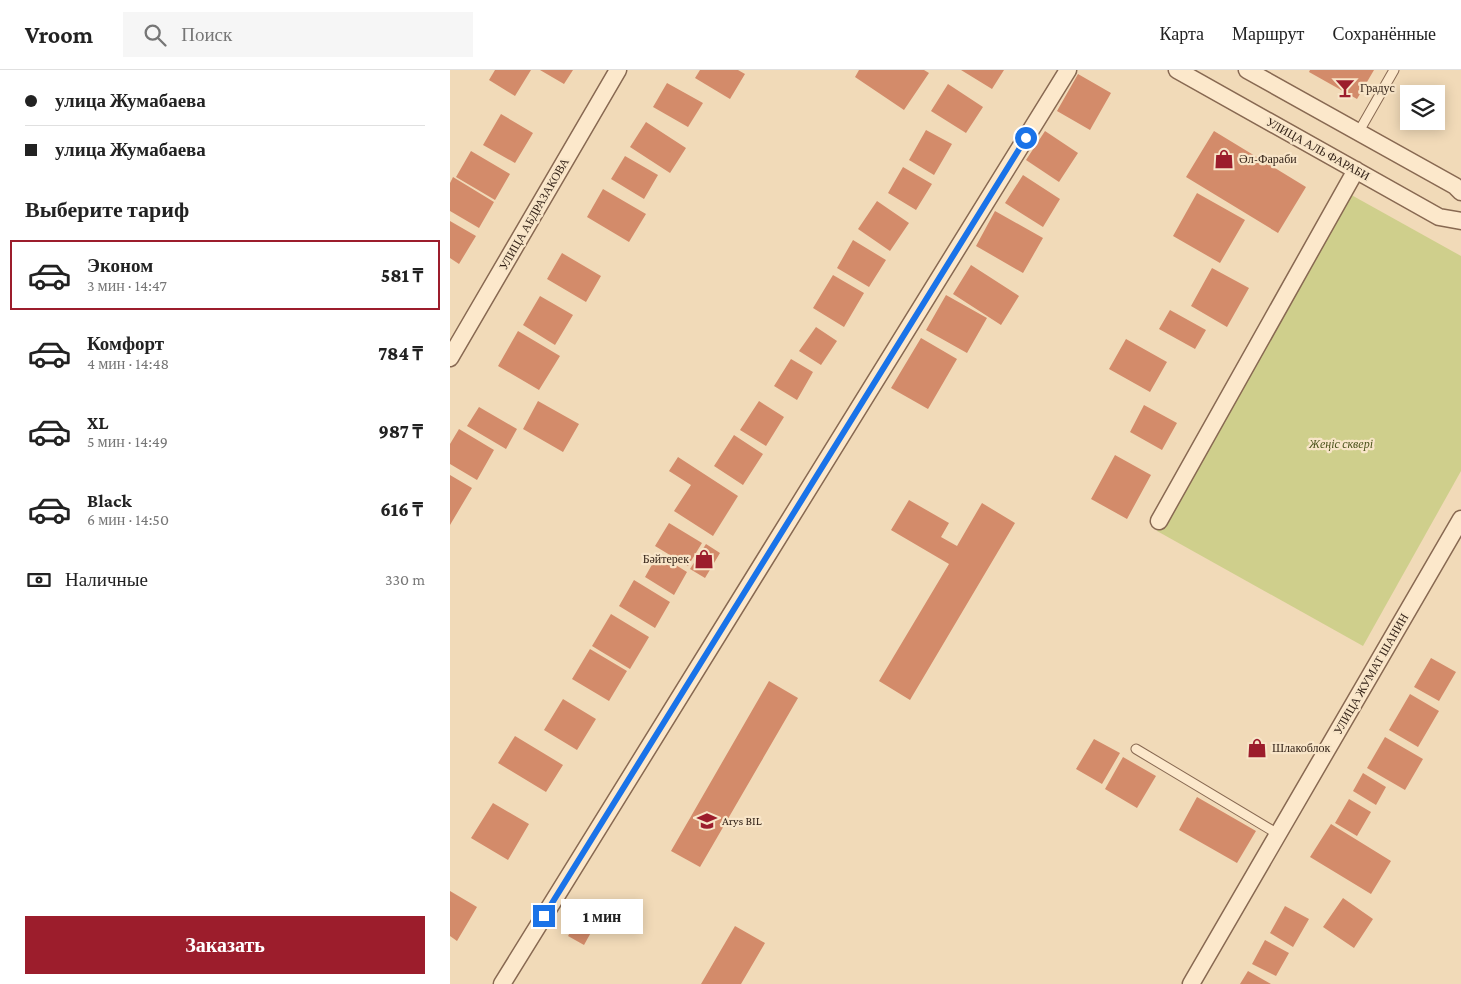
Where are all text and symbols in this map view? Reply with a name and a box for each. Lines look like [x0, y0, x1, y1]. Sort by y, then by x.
search box [123, 12, 473, 57]
text: Vroom [25, 21, 93, 48]
icon: search [141, 21, 169, 49]
text: Поиск [181, 24, 232, 45]
text: Карта [1159, 24, 1204, 44]
text: Маршрут [1232, 24, 1304, 44]
text: Сохранённые [1332, 24, 1436, 44]
bar icon: Градус [1334, 77, 1356, 99]
place label: Градус [1360, 81, 1395, 95]
map controls [1400, 85, 1445, 130]
button: layers [1400, 85, 1445, 130]
text: улица Жумабаева [55, 90, 206, 111]
street label: УЛИЦА АЛЬ ФАРАБИ [1264, 115, 1373, 183]
route start [1015, 127, 1037, 149]
text: улица Жумабаева [55, 139, 206, 160]
shop icon: Әл-Фараби [1213, 148, 1235, 170]
place label: Әл-Фараби [1239, 152, 1297, 166]
street label: УЛИЦА АБДРАЗАКОВА [496, 155, 572, 273]
text: Выберите тариф [25, 197, 189, 222]
icon: car [27, 253, 72, 298]
text: Эконом [87, 255, 153, 276]
text: 581 ₸ [381, 265, 423, 286]
text: 3 мин · 14:47 [87, 277, 167, 294]
icon: car [27, 331, 72, 376]
text: Комфорт [87, 333, 164, 354]
text: 784 ₸ [378, 343, 423, 364]
text: 4 мин · 14:48 [87, 355, 169, 372]
icon: car [27, 409, 72, 454]
text: XL [87, 412, 109, 433]
text: 987 ₸ [378, 421, 423, 442]
text: 5 мин · 14:49 [87, 433, 168, 450]
park label: Жеңіс сквері [1308, 437, 1373, 451]
icon: car [27, 487, 72, 532]
text: Black [87, 490, 132, 511]
text: 616 ₸ [380, 499, 423, 520]
text: 6 мин · 14:50 [87, 511, 169, 528]
shop icon: Бәйтерек [693, 548, 715, 570]
place label: Бәйтерек [643, 552, 689, 566]
icon: cash [25, 566, 53, 594]
text: Наличные [65, 569, 148, 590]
text: 330 m [385, 571, 425, 588]
street label: УЛИЦА ЖУМАТ ШАНИН [1331, 611, 1412, 737]
shop icon: Шлакоблок [1246, 737, 1268, 759]
place label: Шлакоблок [1272, 741, 1330, 755]
school or university icon: Arys BIL [696, 810, 718, 832]
place label: Arys BIL [722, 814, 762, 828]
callout: 1 мин [562, 898, 644, 934]
route end [533, 905, 555, 927]
text: 1 мин [583, 908, 621, 925]
button: Заказать [25, 916, 425, 974]

